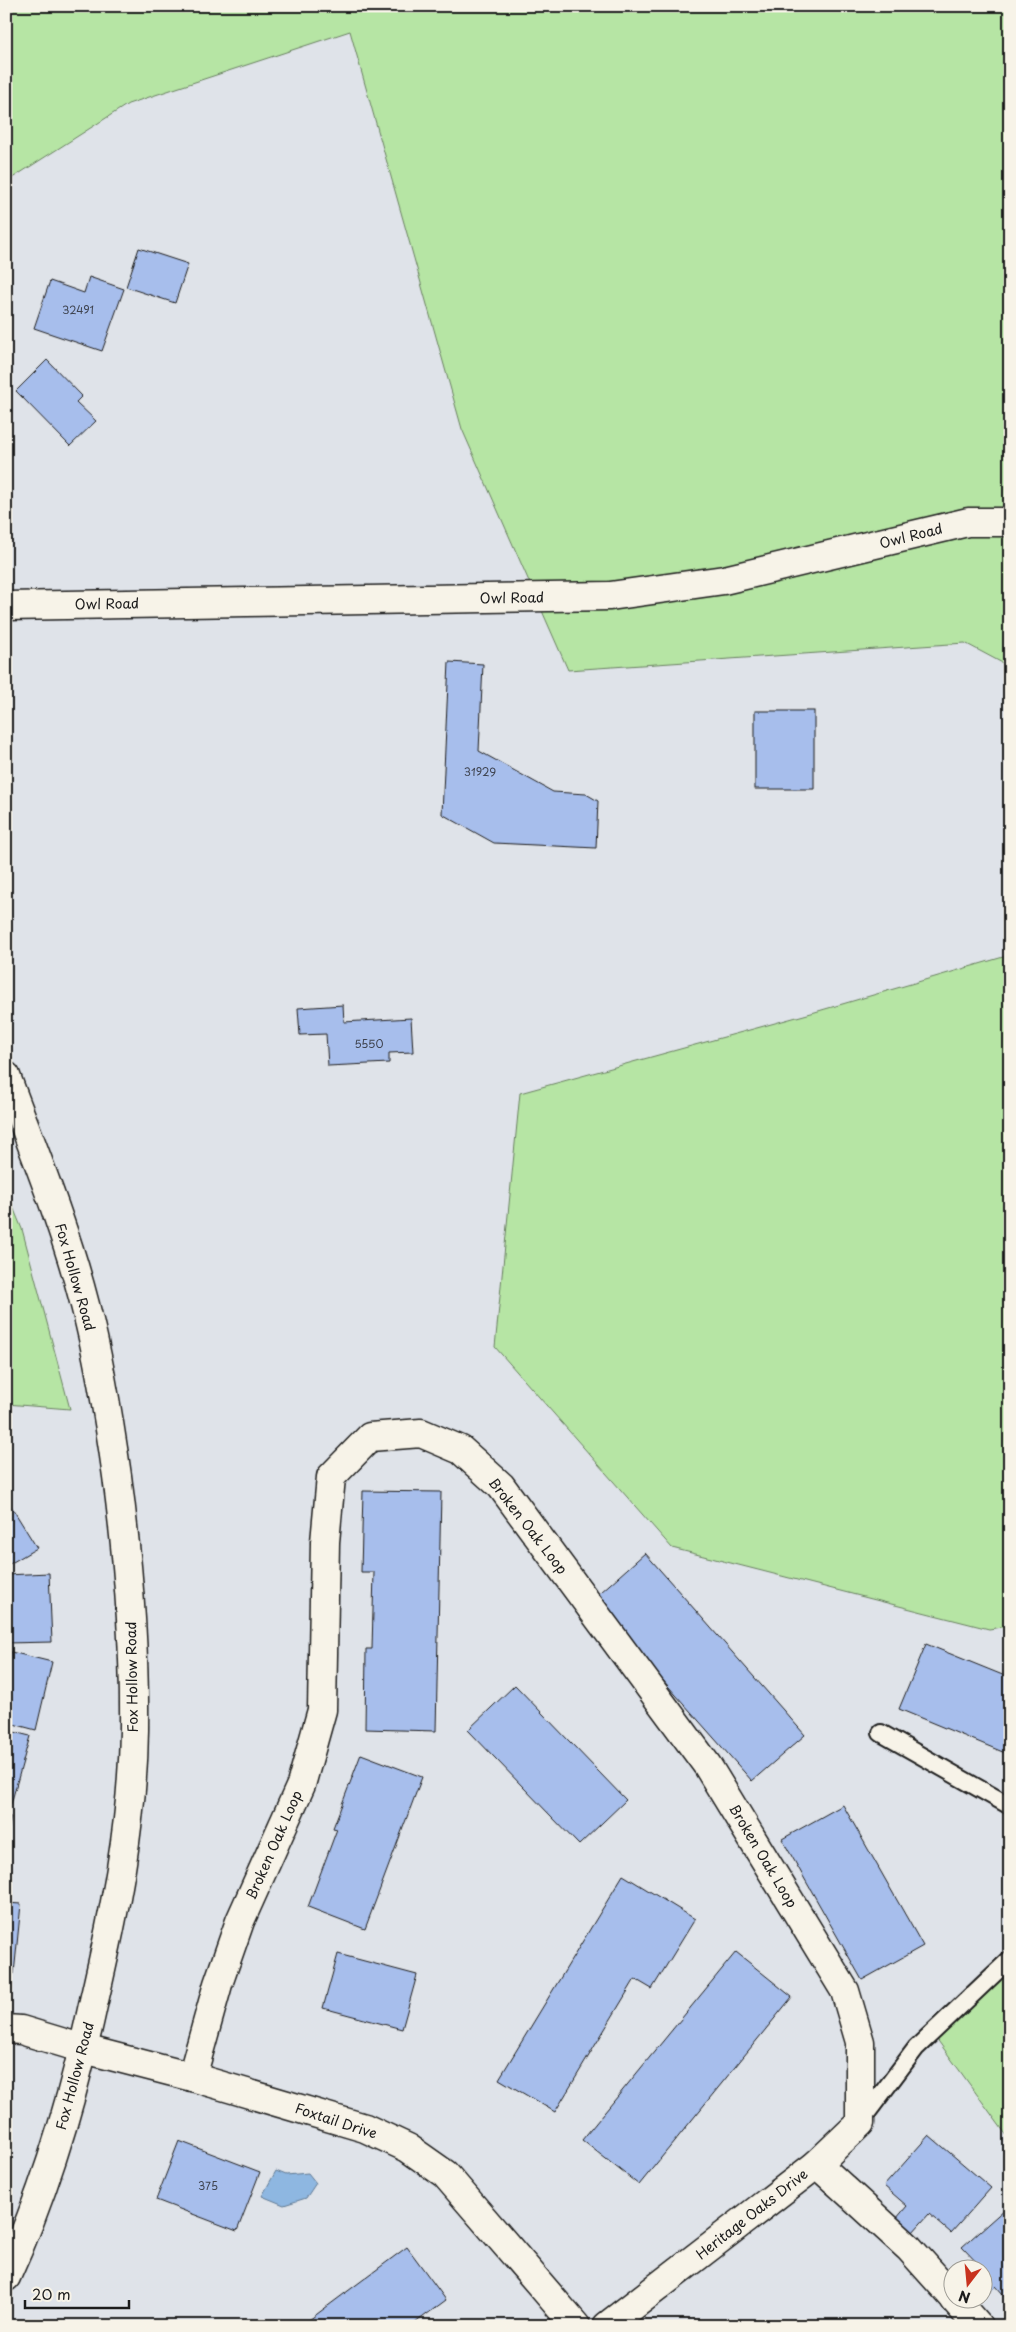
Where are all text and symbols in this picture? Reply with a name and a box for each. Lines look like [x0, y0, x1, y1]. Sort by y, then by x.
house number: 32491 [62, 301, 94, 318]
street label: Owl Road [877, 518, 945, 553]
street label: Owl Road [480, 586, 544, 609]
street label: Owl Road [75, 592, 139, 615]
house number: 31929 [464, 763, 496, 780]
house number: 5550 [354, 1035, 384, 1052]
street label: Fox Hollow Road [50, 1221, 101, 1333]
street label: Broken Oak Loop [484, 1473, 573, 1579]
street label: Fox Hollow Road [120, 1621, 143, 1733]
street label: Broken Oak Loop [240, 1787, 307, 1903]
street label: Broken Oak Loop [724, 1800, 803, 1912]
street label: Fox Hollow Road [50, 2019, 99, 2132]
street label: Foxtail Drive [292, 2097, 380, 2144]
street label: Heritage Oaks Drive [691, 2163, 812, 2264]
house number: 375 [198, 2177, 218, 2194]
north arrow [944, 2260, 994, 2310]
scale bar [25, 2277, 129, 2309]
text: 20 m [32, 2282, 71, 2305]
text: N [956, 2285, 973, 2309]

